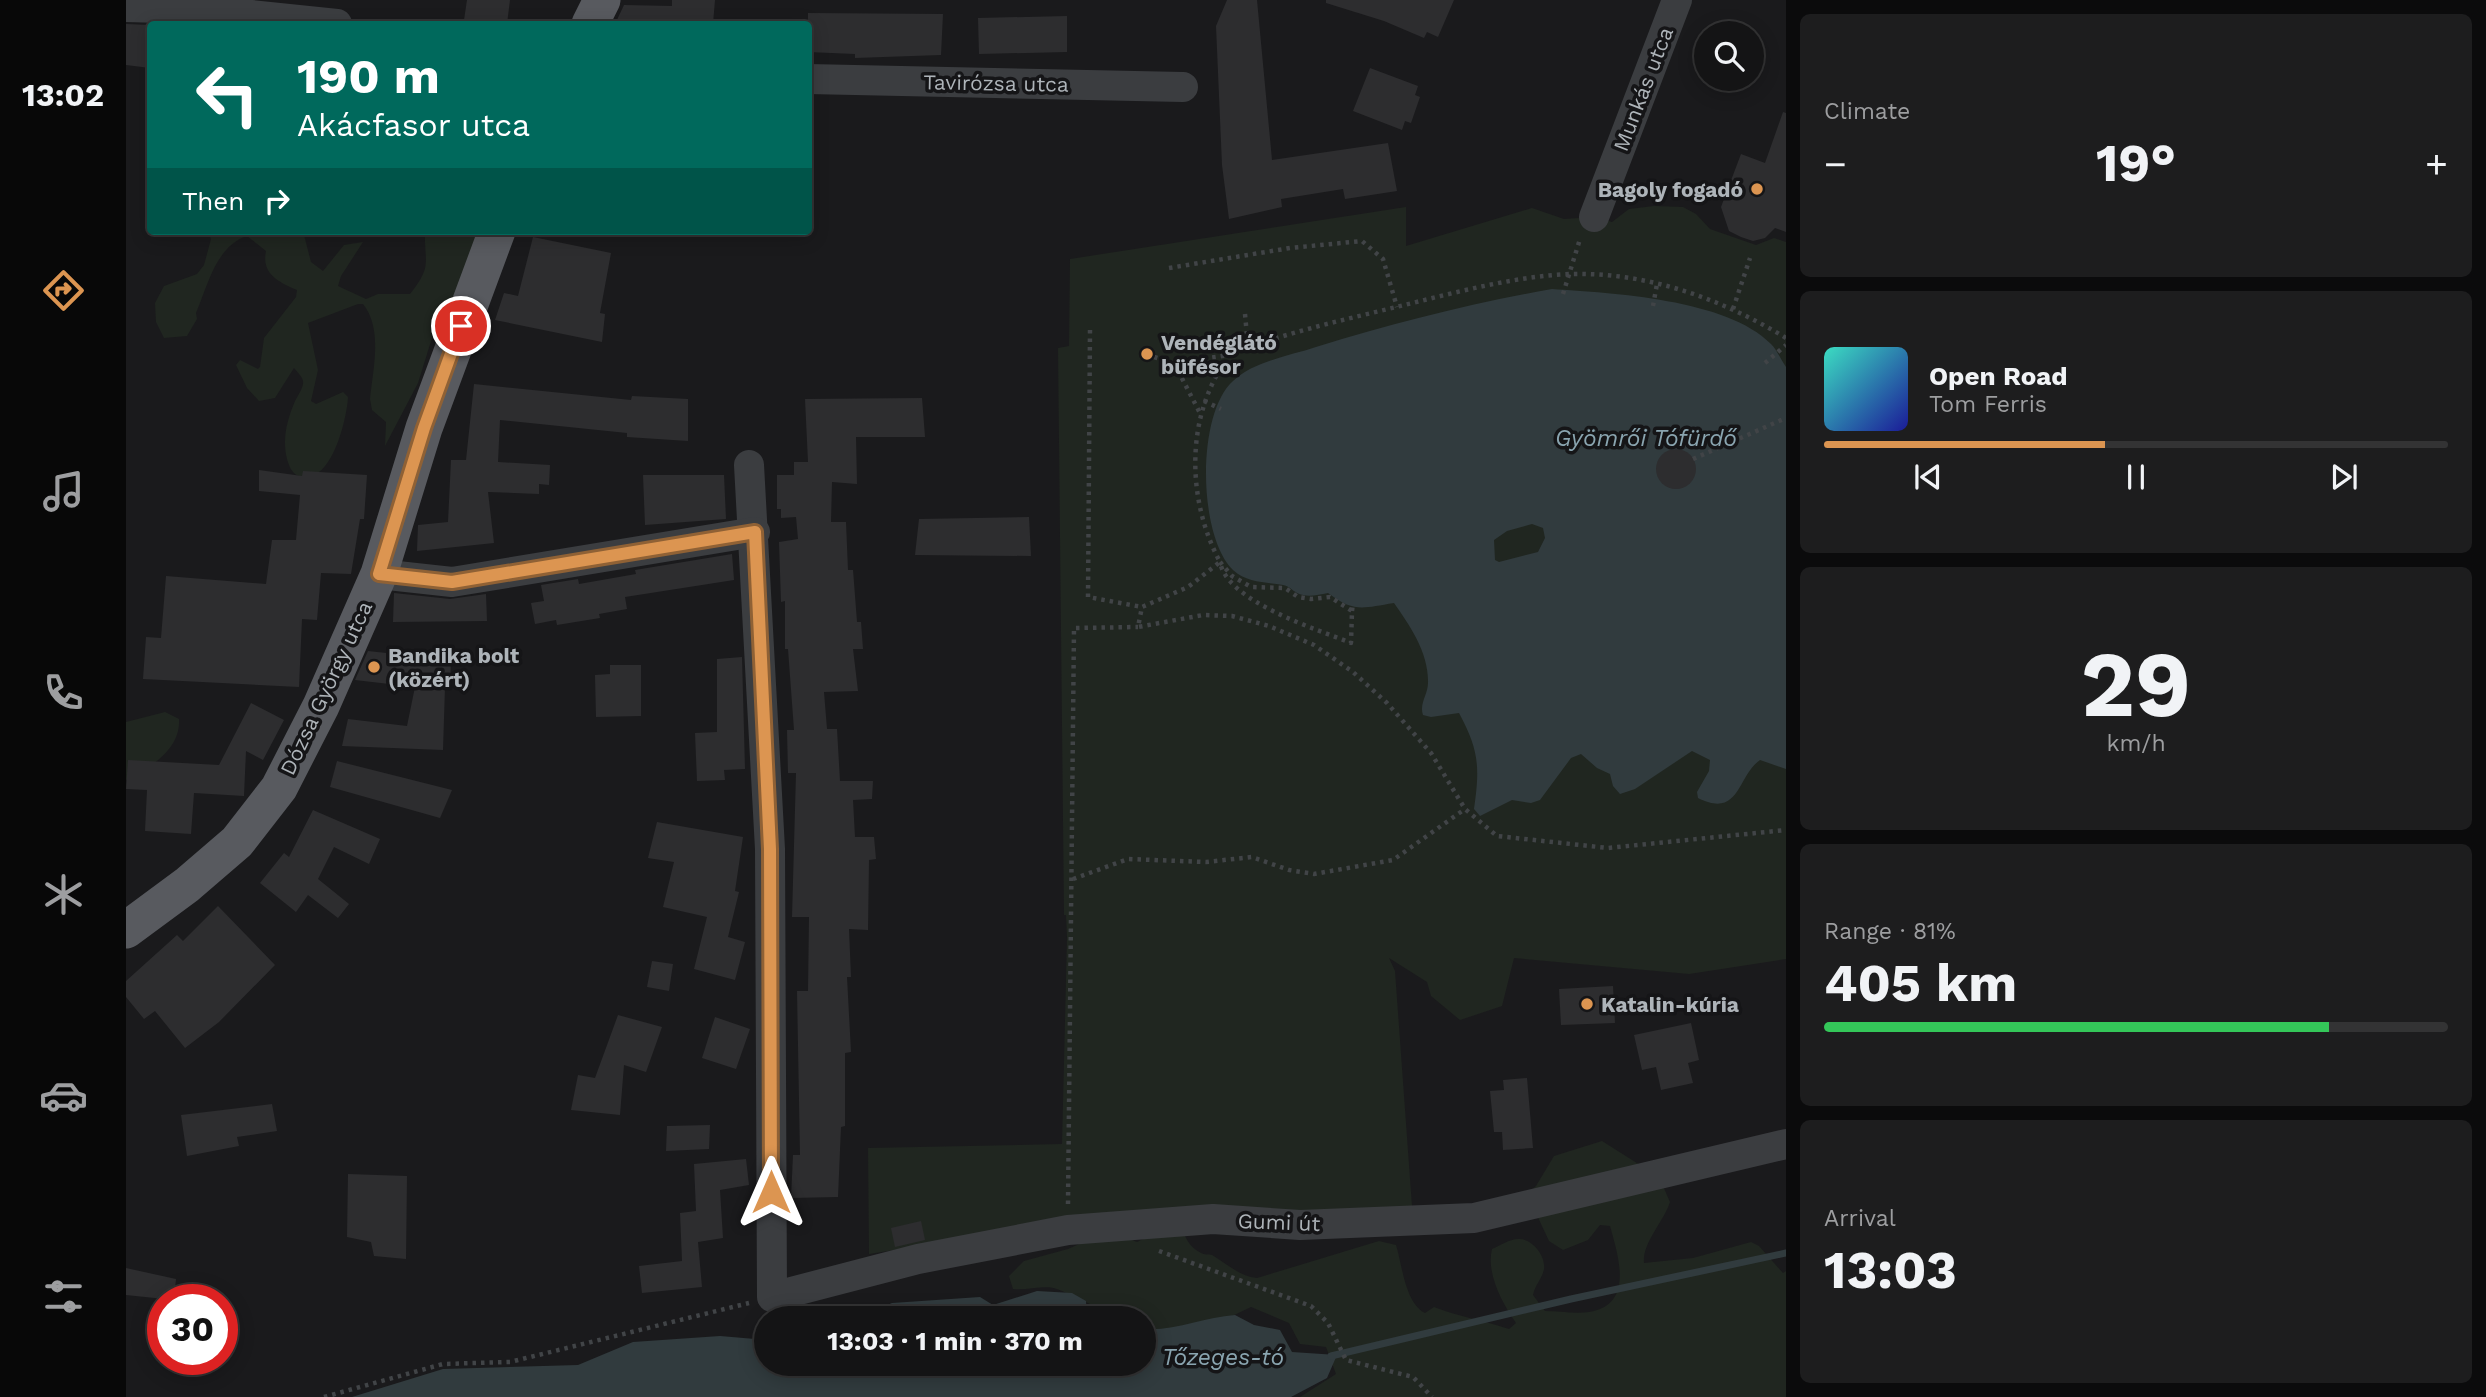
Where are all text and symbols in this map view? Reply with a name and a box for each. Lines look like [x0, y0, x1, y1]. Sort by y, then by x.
map controls [1694, 21, 1764, 91]
button: search [1694, 21, 1764, 91]
street label: Munkás utca [1608, 23, 1678, 155]
text: 190 m [297, 47, 440, 105]
icon: left [182, 49, 273, 140]
street label: Tavirózsa utca [923, 69, 1069, 97]
text: 13:02 [22, 76, 104, 114]
text: Climate [1824, 98, 1910, 125]
text: Akácfasor utca [297, 106, 530, 144]
text: 19° [2096, 133, 2176, 194]
text: − [1824, 142, 1847, 186]
text: + [2425, 142, 2448, 186]
place label: Bagoly fogadó [1598, 177, 1743, 202]
marker: Bagoly fogadó [1749, 181, 1765, 197]
icon: right [258, 182, 296, 220]
text: Then [182, 186, 244, 216]
icon: directions [39, 266, 88, 315]
pin [431, 296, 491, 356]
icon: arrive [442, 307, 480, 345]
place label: Vendéglátó büfésor [1161, 330, 1277, 379]
marker: Vendéglátó büfésor [1139, 346, 1155, 362]
text: Open Road [1929, 361, 2067, 391]
text: Tom Ferris [1929, 391, 2047, 418]
water label: Gyömrői Tófürdő [1555, 425, 1737, 452]
icon: previous [1909, 458, 1947, 496]
icon: pause [2117, 458, 2155, 496]
icon: next [2325, 458, 2363, 496]
icon: music [39, 467, 88, 516]
street label: Dózsa György utca [275, 597, 377, 779]
text: 29 [2081, 631, 2191, 738]
place label: Bandika bolt (közért) [388, 643, 519, 692]
marker: Bandika bolt (közért) [366, 659, 382, 675]
icon: phone [39, 668, 88, 717]
text: km/h [2106, 730, 2166, 757]
icon: climate [39, 870, 88, 919]
text: Range · 81% [1824, 918, 1956, 945]
text: 405 km [1824, 953, 2017, 1014]
place label: Katalin-kúria [1601, 992, 1740, 1017]
marker: Katalin-kúria [1579, 996, 1595, 1012]
icon: car [39, 1071, 88, 1120]
position arrow [734, 1155, 808, 1229]
text: Arrival [1824, 1205, 1896, 1232]
street label: Gumi út [1237, 1208, 1321, 1236]
text: 13:03 [1824, 1240, 1957, 1301]
icon: filters [39, 1272, 88, 1321]
speed limit sign: 30 [147, 1284, 238, 1375]
text: 13:03 · 1 min · 370 m [827, 1326, 1083, 1356]
water label: Tőzeges-tó [1162, 1344, 1284, 1371]

